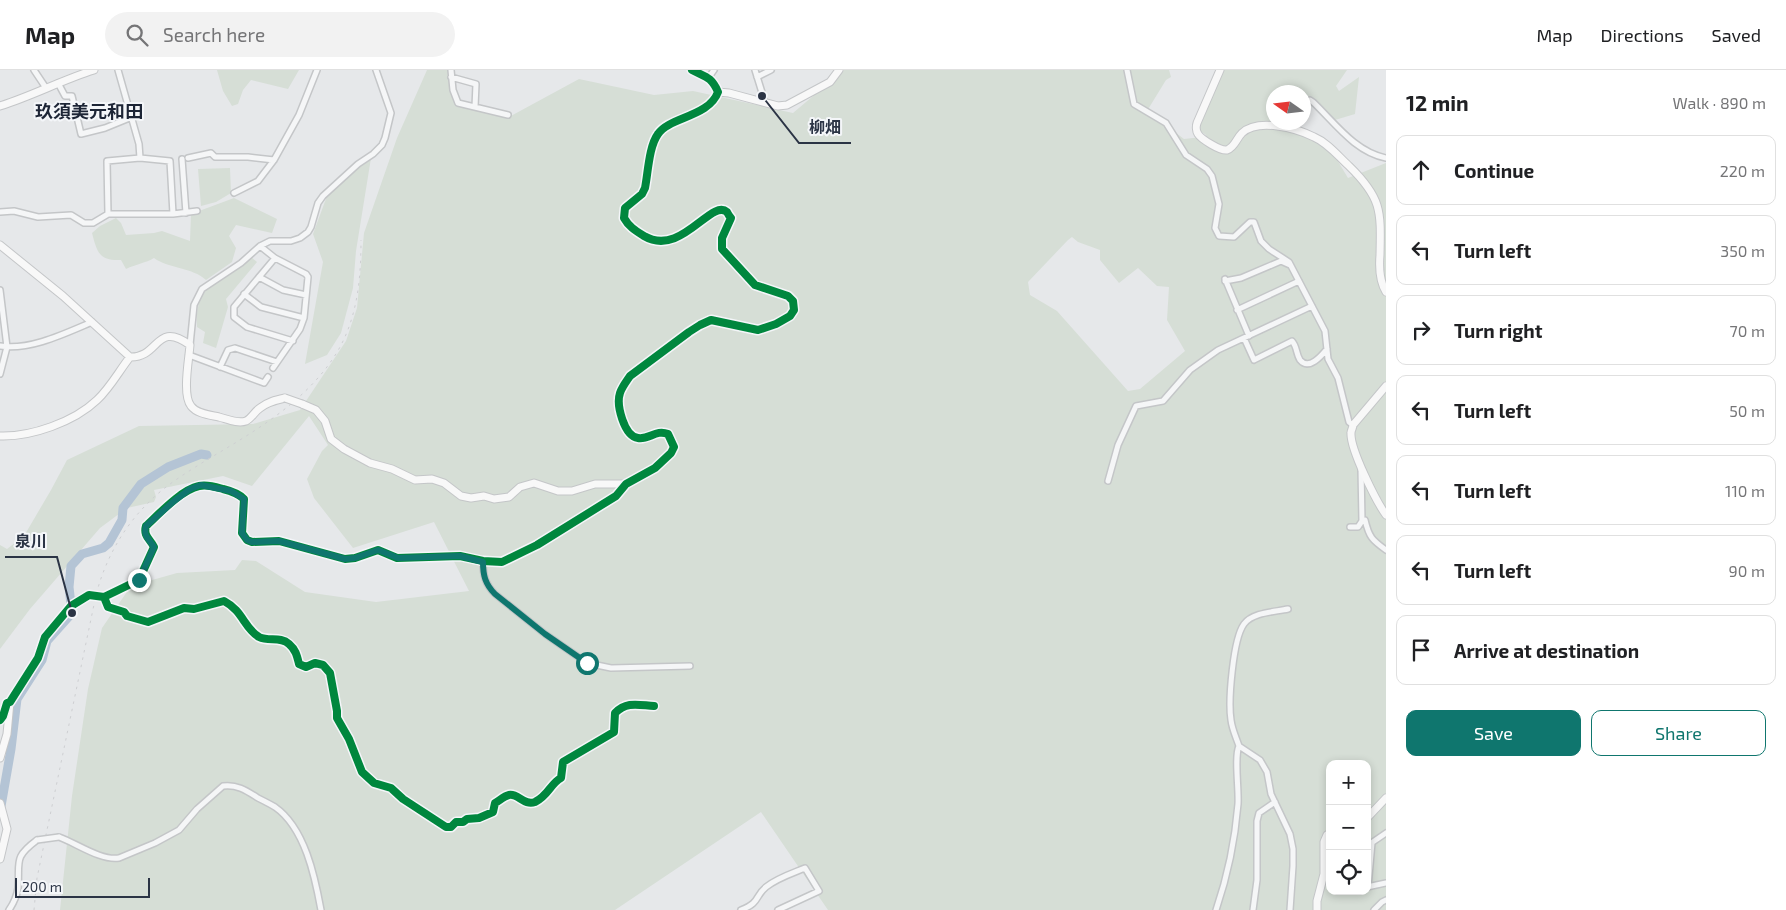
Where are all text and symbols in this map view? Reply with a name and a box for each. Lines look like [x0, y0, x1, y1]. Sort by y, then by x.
search box [105, 12, 455, 57]
text: Map [25, 20, 75, 49]
icon: search [123, 21, 151, 49]
text: Search here [163, 23, 265, 46]
text: Map [1536, 24, 1573, 46]
text: Directions [1601, 24, 1684, 46]
text: Saved [1712, 24, 1761, 46]
north arrow [1266, 85, 1311, 130]
text: 12 min [1406, 90, 1469, 115]
text: Walk · 890 m [1672, 93, 1766, 112]
district label: 玖須美元和田 [35, 100, 143, 122]
callout: 柳畑 [799, 112, 851, 143]
text: 柳畑 [809, 117, 841, 136]
icon: ahead [1407, 156, 1435, 184]
text: Continue [1454, 159, 1534, 182]
text: 220 m [1720, 161, 1765, 180]
icon: left [1407, 236, 1435, 264]
text: Turn left [1454, 239, 1531, 262]
text: 350 m [1720, 241, 1765, 260]
icon: right [1407, 316, 1435, 344]
text: Turn right [1454, 319, 1542, 342]
text: 70 m [1730, 321, 1765, 340]
icon: left [1407, 396, 1435, 424]
text: Turn left [1454, 399, 1531, 422]
text: 50 m [1729, 401, 1765, 420]
icon: left [1407, 476, 1435, 504]
text: Turn left [1454, 479, 1531, 502]
text: 110 m [1725, 481, 1765, 500]
callout: 泉川 [5, 526, 57, 557]
text: 泉川 [15, 531, 47, 550]
icon: left [1407, 556, 1435, 584]
text: Turn left [1454, 559, 1531, 582]
text: 90 m [1729, 561, 1765, 580]
route end [128, 569, 151, 592]
icon: arrive [1407, 636, 1435, 664]
text: Arrive at destination [1454, 639, 1639, 662]
route start [576, 652, 599, 675]
button: Save [1406, 710, 1581, 756]
button: Share [1591, 710, 1766, 756]
map controls [1326, 760, 1371, 895]
button: + [1326, 760, 1371, 805]
button: − [1326, 805, 1371, 850]
button: locate [1326, 850, 1371, 895]
scale bar [15, 875, 150, 898]
text: 200 m [22, 878, 62, 895]

